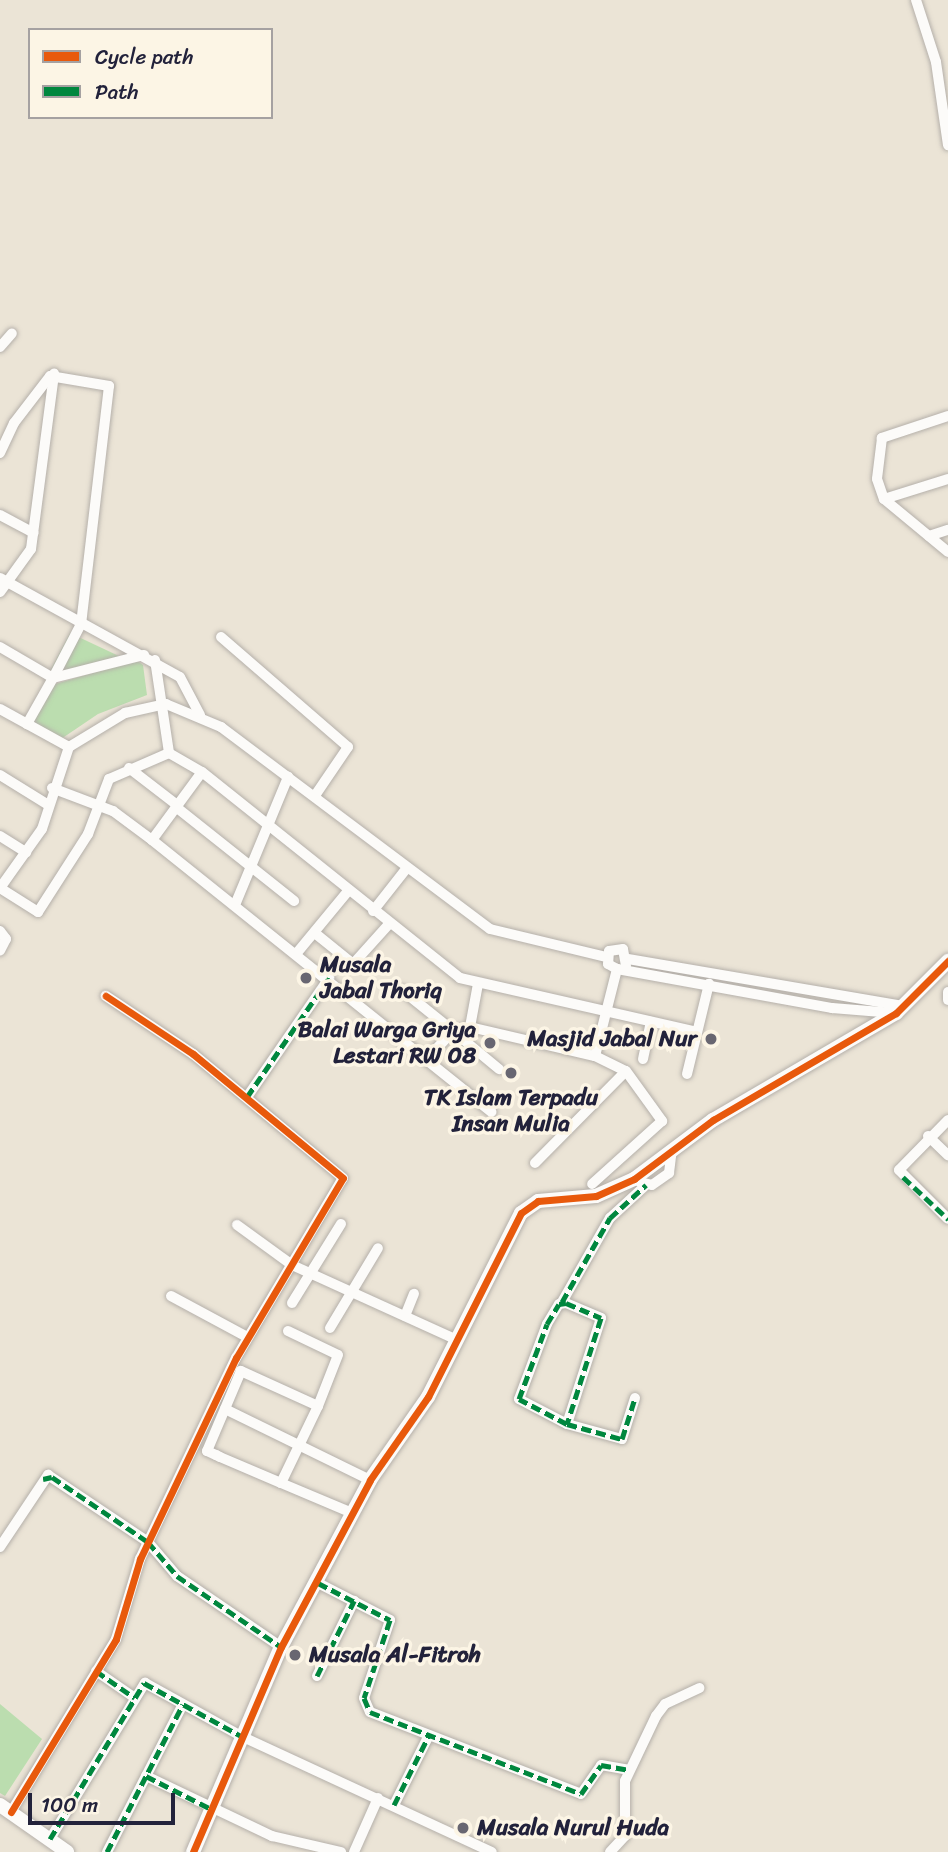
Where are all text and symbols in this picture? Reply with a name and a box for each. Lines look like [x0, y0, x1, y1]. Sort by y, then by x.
legend [28, 28, 273, 119]
text: Cycle path [95, 38, 194, 76]
text: Path [95, 73, 138, 111]
place label: Musala Jabal Thoriq [320, 951, 443, 1005]
marker: Musala Jabal Thoriq [298, 970, 314, 986]
place label: Balai Warga Griya Lestari RW 08 [298, 1016, 476, 1070]
place label: Masjid Jabal Nur [527, 1025, 697, 1053]
marker: Masjid Jabal Nur [703, 1031, 719, 1047]
marker: Balai Warga Griya Lestari RW 08 [482, 1035, 498, 1051]
marker: TK Islam Terpadu Insan Mulia [503, 1065, 519, 1081]
place label: TK Islam Terpadu Insan Mulia [424, 1084, 598, 1138]
place label: Musala Al-Fitroh [309, 1641, 481, 1669]
marker: Musala Al-Fitroh [287, 1647, 303, 1663]
scale bar [32, 1778, 178, 1822]
text: 100 m [41, 1786, 98, 1824]
place label: Musala Nurul Huda [477, 1814, 669, 1842]
marker: Musala Nurul Huda [455, 1820, 471, 1836]

